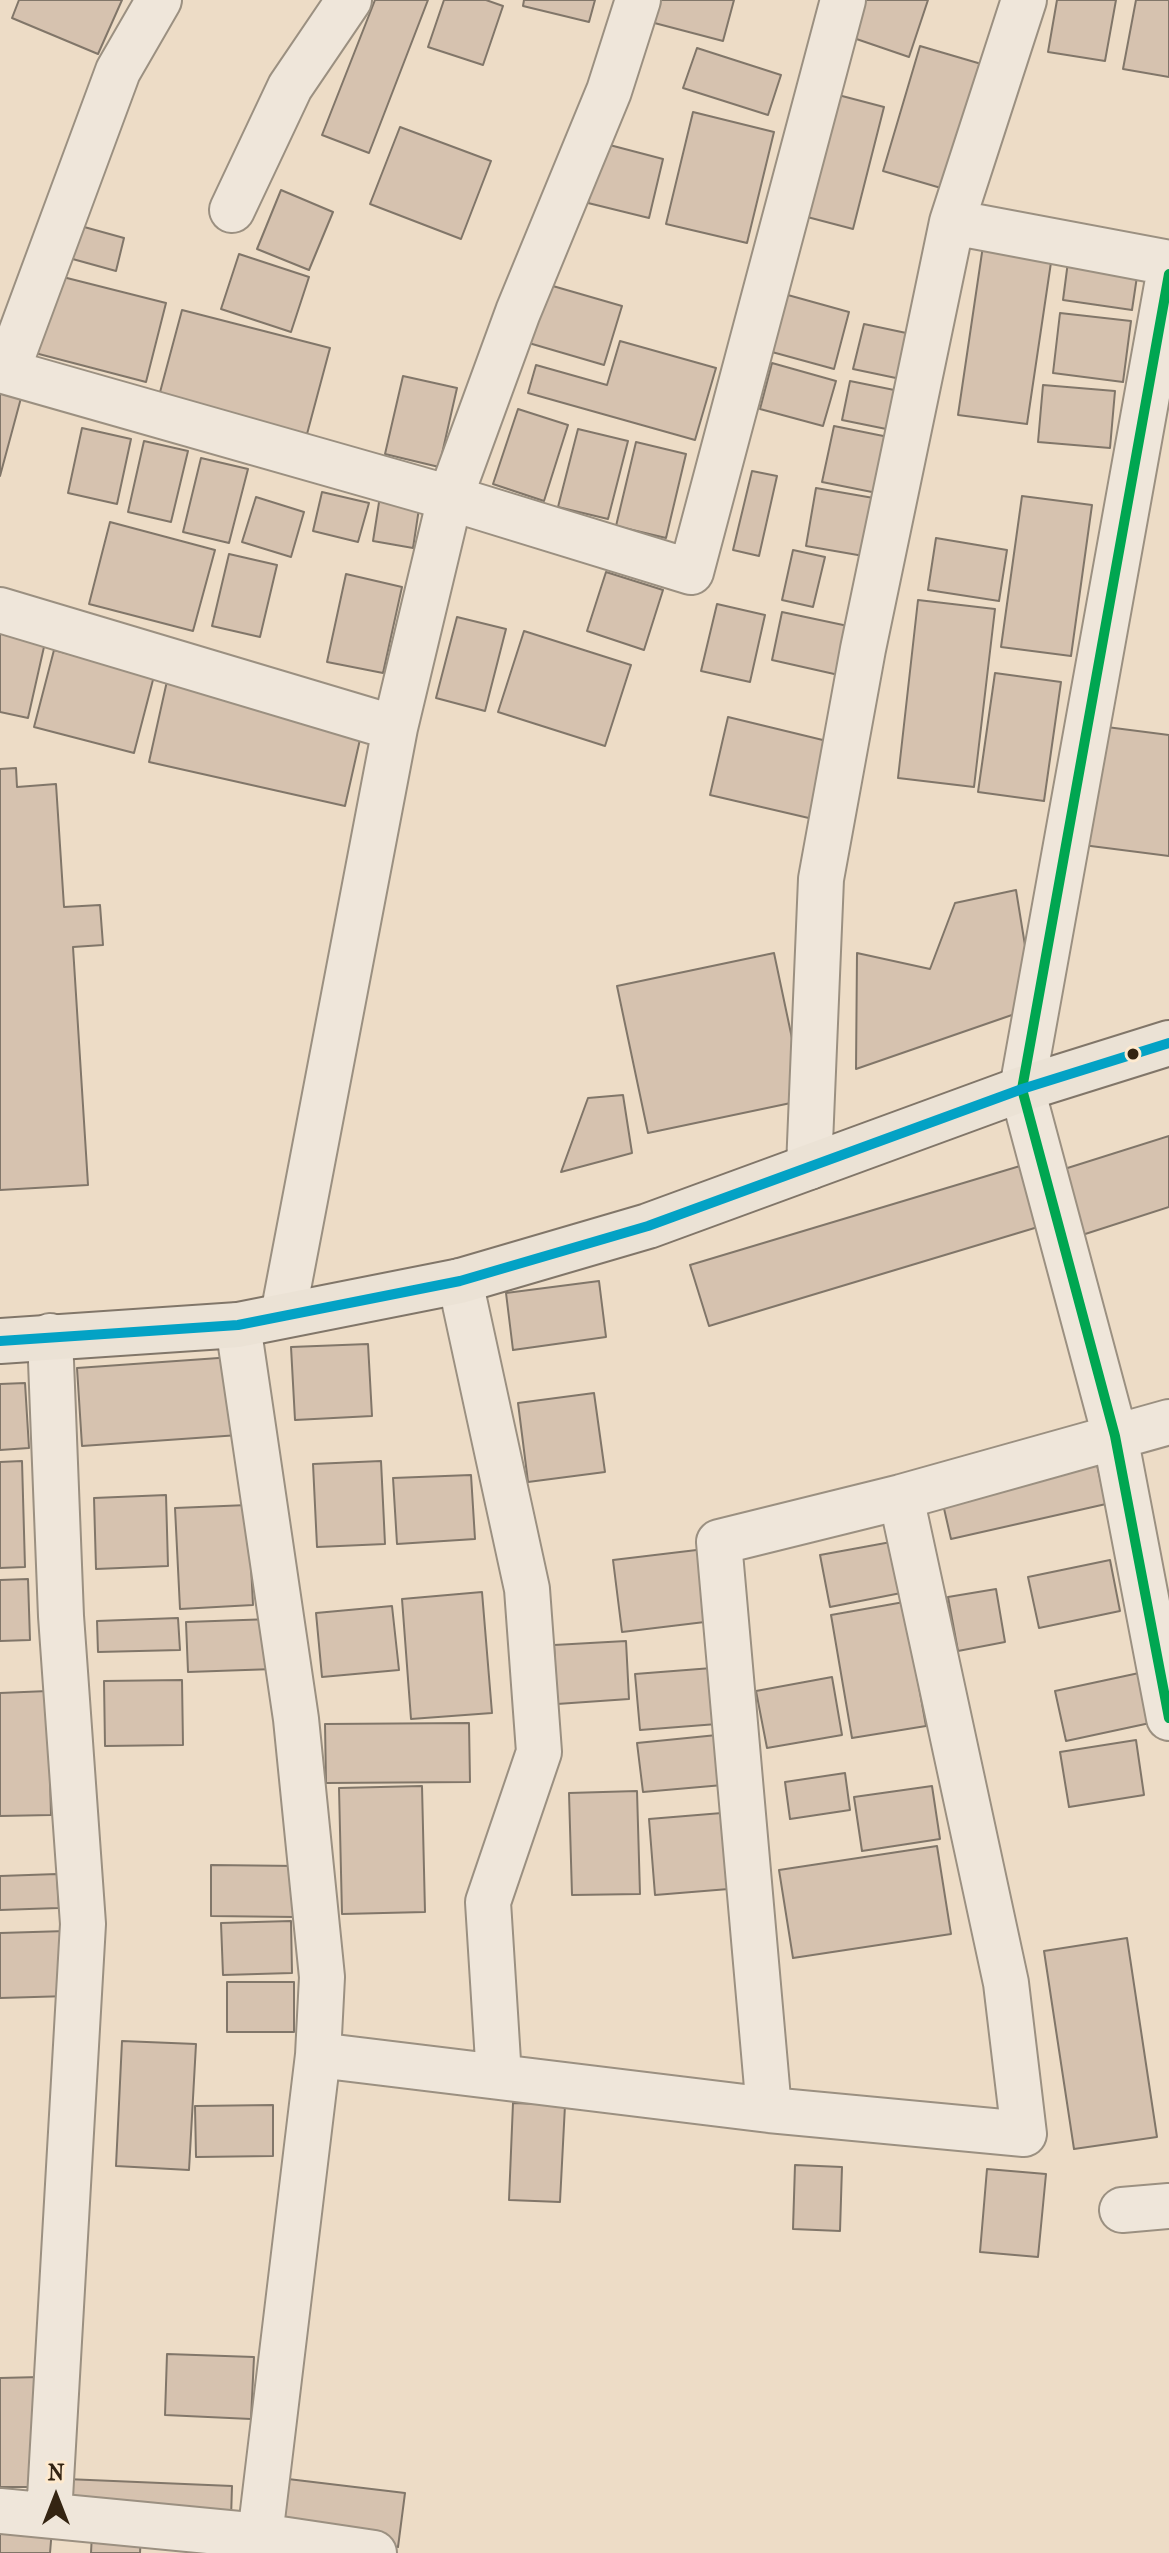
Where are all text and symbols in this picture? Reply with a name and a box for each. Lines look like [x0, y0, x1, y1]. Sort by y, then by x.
unlabelled marker [1125, 1046, 1141, 1062]
north arrow [16, 2457, 96, 2537]
text: N [48, 2460, 64, 2486]

